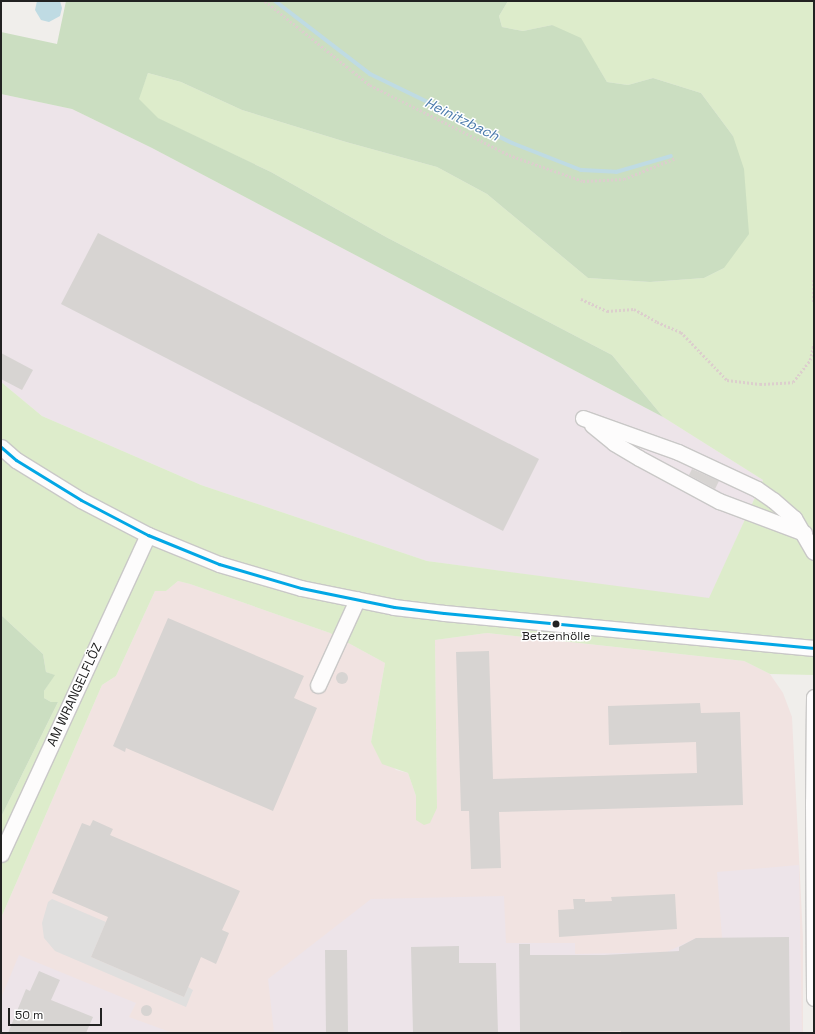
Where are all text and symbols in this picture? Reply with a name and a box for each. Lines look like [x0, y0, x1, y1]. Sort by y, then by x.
water label: Heinitzbach [422, 94, 502, 144]
marker: Betzenhölle [551, 619, 561, 629]
place label: Betzenhölle [522, 630, 590, 644]
street label: AM WRANGELFLÖZ [44, 641, 106, 749]
scale bar [10, 1000, 104, 1026]
text: 50 m [15, 1007, 43, 1023]

